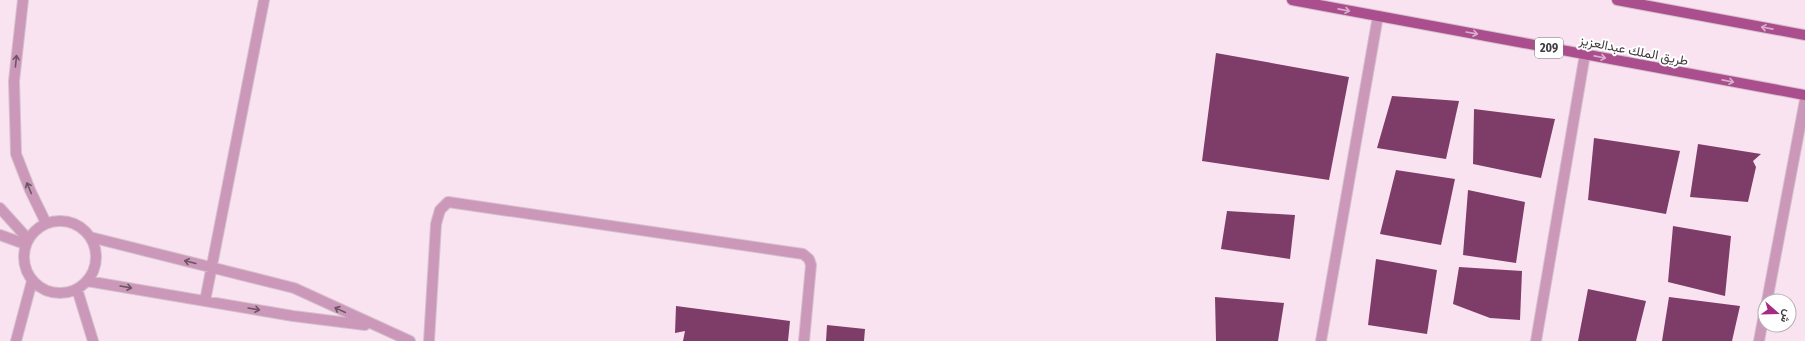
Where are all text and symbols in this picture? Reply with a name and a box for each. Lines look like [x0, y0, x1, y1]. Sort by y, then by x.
one-way arrow [1338, 6, 1351, 14]
one-way arrow [1761, 24, 1774, 32]
one-way arrow [1465, 30, 1478, 38]
street label: طريق الملك عبدالعزيز [1577, 32, 1690, 69]
road number: 209 [1535, 38, 1563, 58]
one-way arrow [1593, 53, 1606, 61]
one-way arrow [12, 55, 20, 68]
one-way arrow [1721, 77, 1734, 85]
one-way arrow [25, 182, 33, 194]
one-way arrow [183, 258, 196, 265]
one-way arrow [119, 284, 132, 292]
north arrow [1757, 293, 1797, 333]
one-way arrow [247, 306, 260, 314]
one-way arrow [334, 306, 346, 313]
text: ش [1778, 308, 1794, 325]

